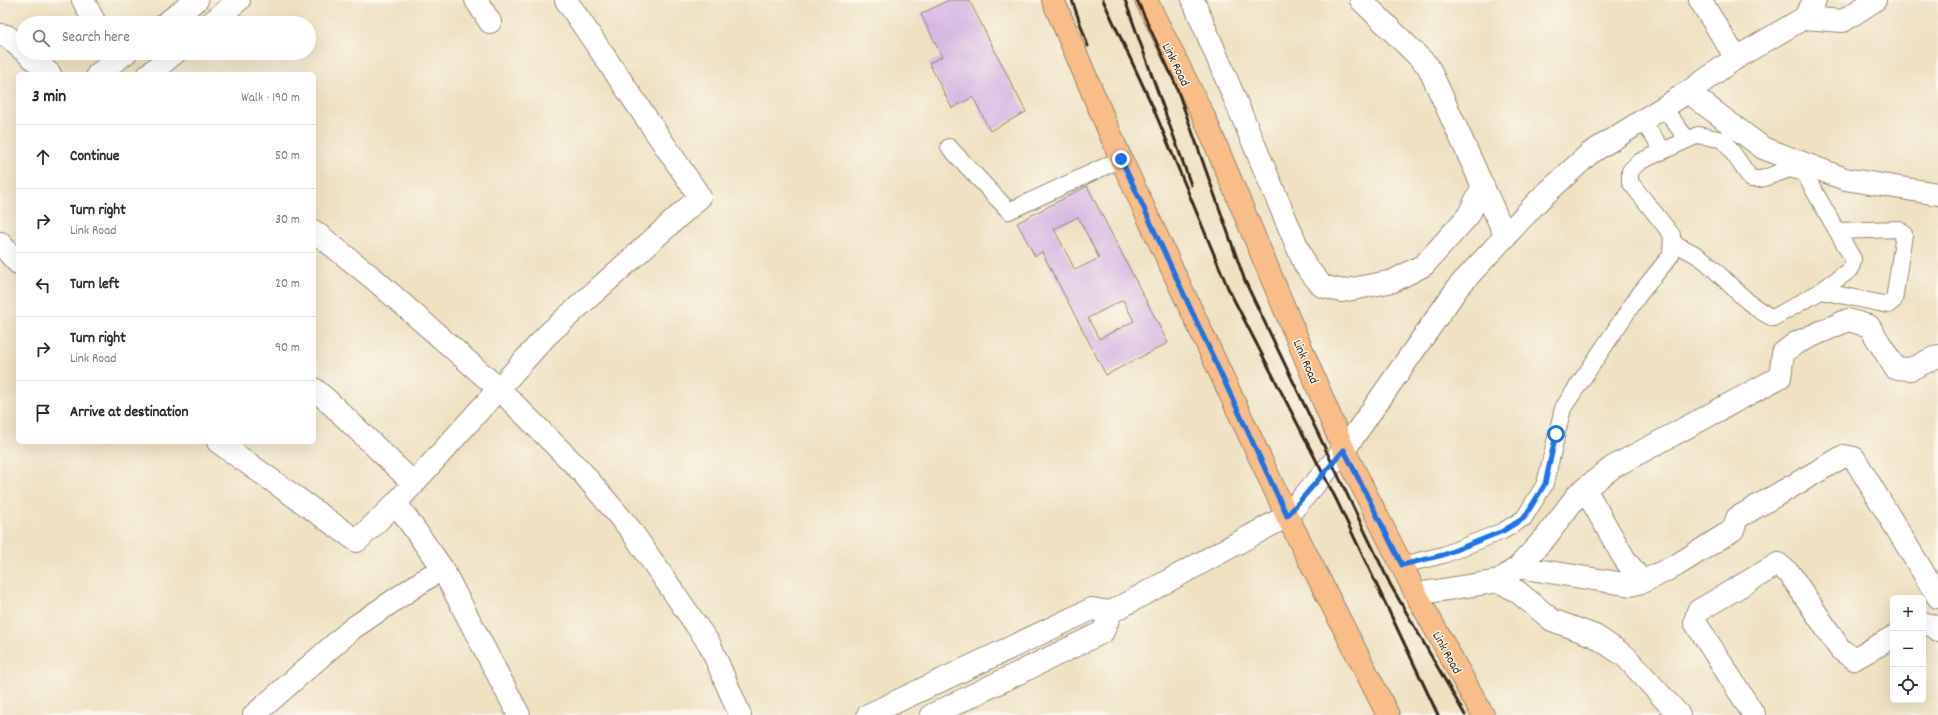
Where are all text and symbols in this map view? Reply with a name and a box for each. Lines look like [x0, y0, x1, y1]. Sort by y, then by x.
search box [16, 16, 316, 60]
icon: search [30, 27, 52, 49]
text: Search here [62, 27, 130, 49]
street label: Link Road [1156, 40, 1193, 90]
text: 3 min [32, 86, 66, 110]
text: Walk · 190 m [241, 89, 300, 108]
icon: ahead [32, 146, 54, 168]
text: Continue [70, 146, 119, 168]
text: 50 m [275, 147, 300, 166]
route end [1112, 150, 1130, 168]
text: Turn right [70, 200, 126, 222]
icon: right [32, 210, 54, 232]
text: 30 m [275, 211, 300, 230]
text: Link Road [70, 222, 116, 241]
icon: left [32, 274, 54, 296]
text: Turn left [70, 274, 119, 296]
text: 20 m [275, 275, 300, 294]
text: Turn right [70, 328, 126, 350]
street label: Link Road [1287, 337, 1322, 387]
icon: right [32, 338, 54, 360]
text: 90 m [275, 339, 300, 358]
text: Link Road [70, 350, 116, 369]
icon: arrive [32, 402, 54, 424]
text: Arrive at destination [70, 402, 188, 424]
route start [1547, 425, 1565, 443]
map controls [1890, 595, 1926, 703]
button: + [1890, 595, 1926, 631]
street label: Link Road [1426, 628, 1465, 678]
button: − [1890, 631, 1926, 667]
button: locate [1890, 667, 1926, 703]

